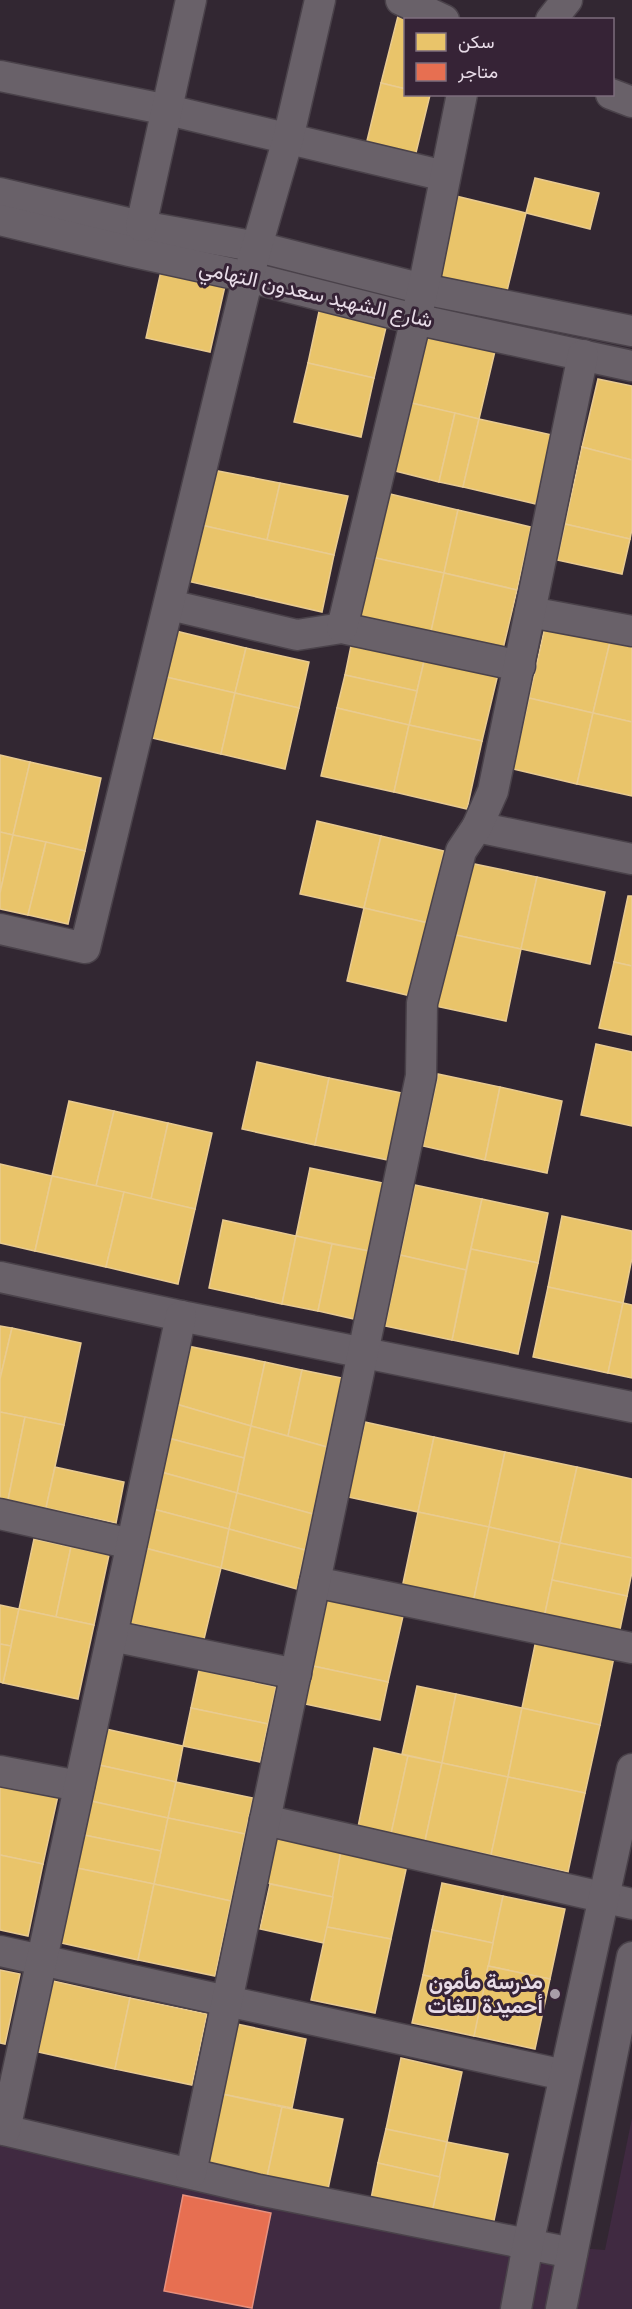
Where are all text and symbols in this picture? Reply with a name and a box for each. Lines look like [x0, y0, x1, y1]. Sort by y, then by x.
legend [404, 18, 614, 96]
text: سكن [458, 31, 494, 53]
text: متاجر [457, 61, 498, 83]
street label: شارع الشهيد سعدون التهامي [196, 254, 435, 337]
place label: مدرسة مأمون أحميدة للغات [427, 1969, 543, 2018]
marker: مدرسة مأمون أحميدة للغات [548, 1987, 562, 2001]

